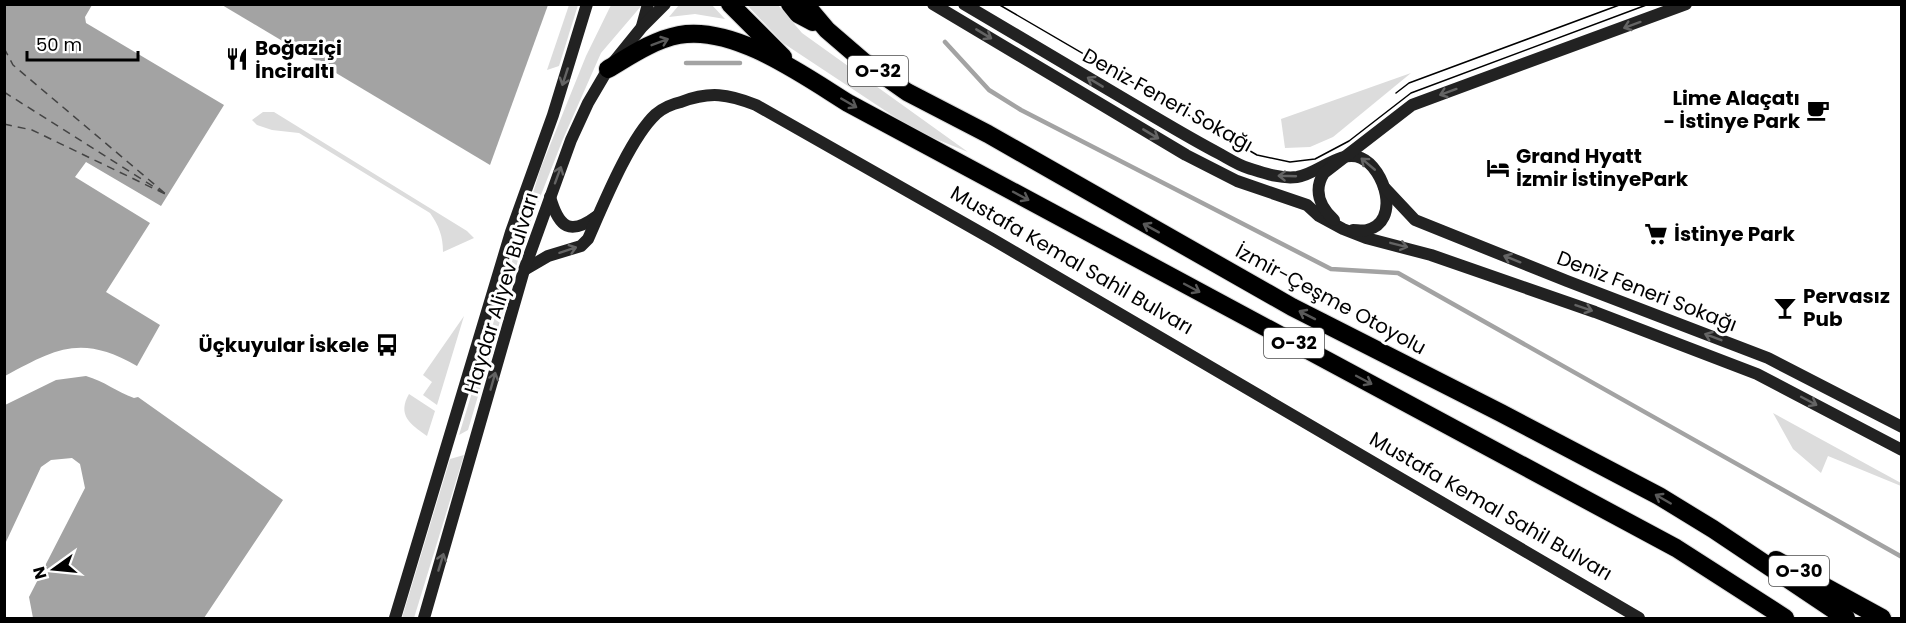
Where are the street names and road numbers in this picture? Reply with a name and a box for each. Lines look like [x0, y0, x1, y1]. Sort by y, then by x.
street label: Deniz Feneri Sokağı [1078, 41, 1258, 159]
road number: O-32 [848, 56, 908, 86]
street label: Mustafa Kemal Sahil Bulvarı [946, 179, 1198, 341]
street label: Haydar Aliyev Bulvarı [457, 189, 545, 397]
street label: İzmir-Çeşme Otoyolu [1231, 237, 1431, 361]
street label: Deniz Feneri Sokağı [1553, 244, 1741, 338]
road number: O-32 [1264, 328, 1324, 358]
street label: Mustafa Kemal Sahil Bulvarı [1365, 425, 1617, 587]
road number: O-30 [1769, 556, 1829, 586]

